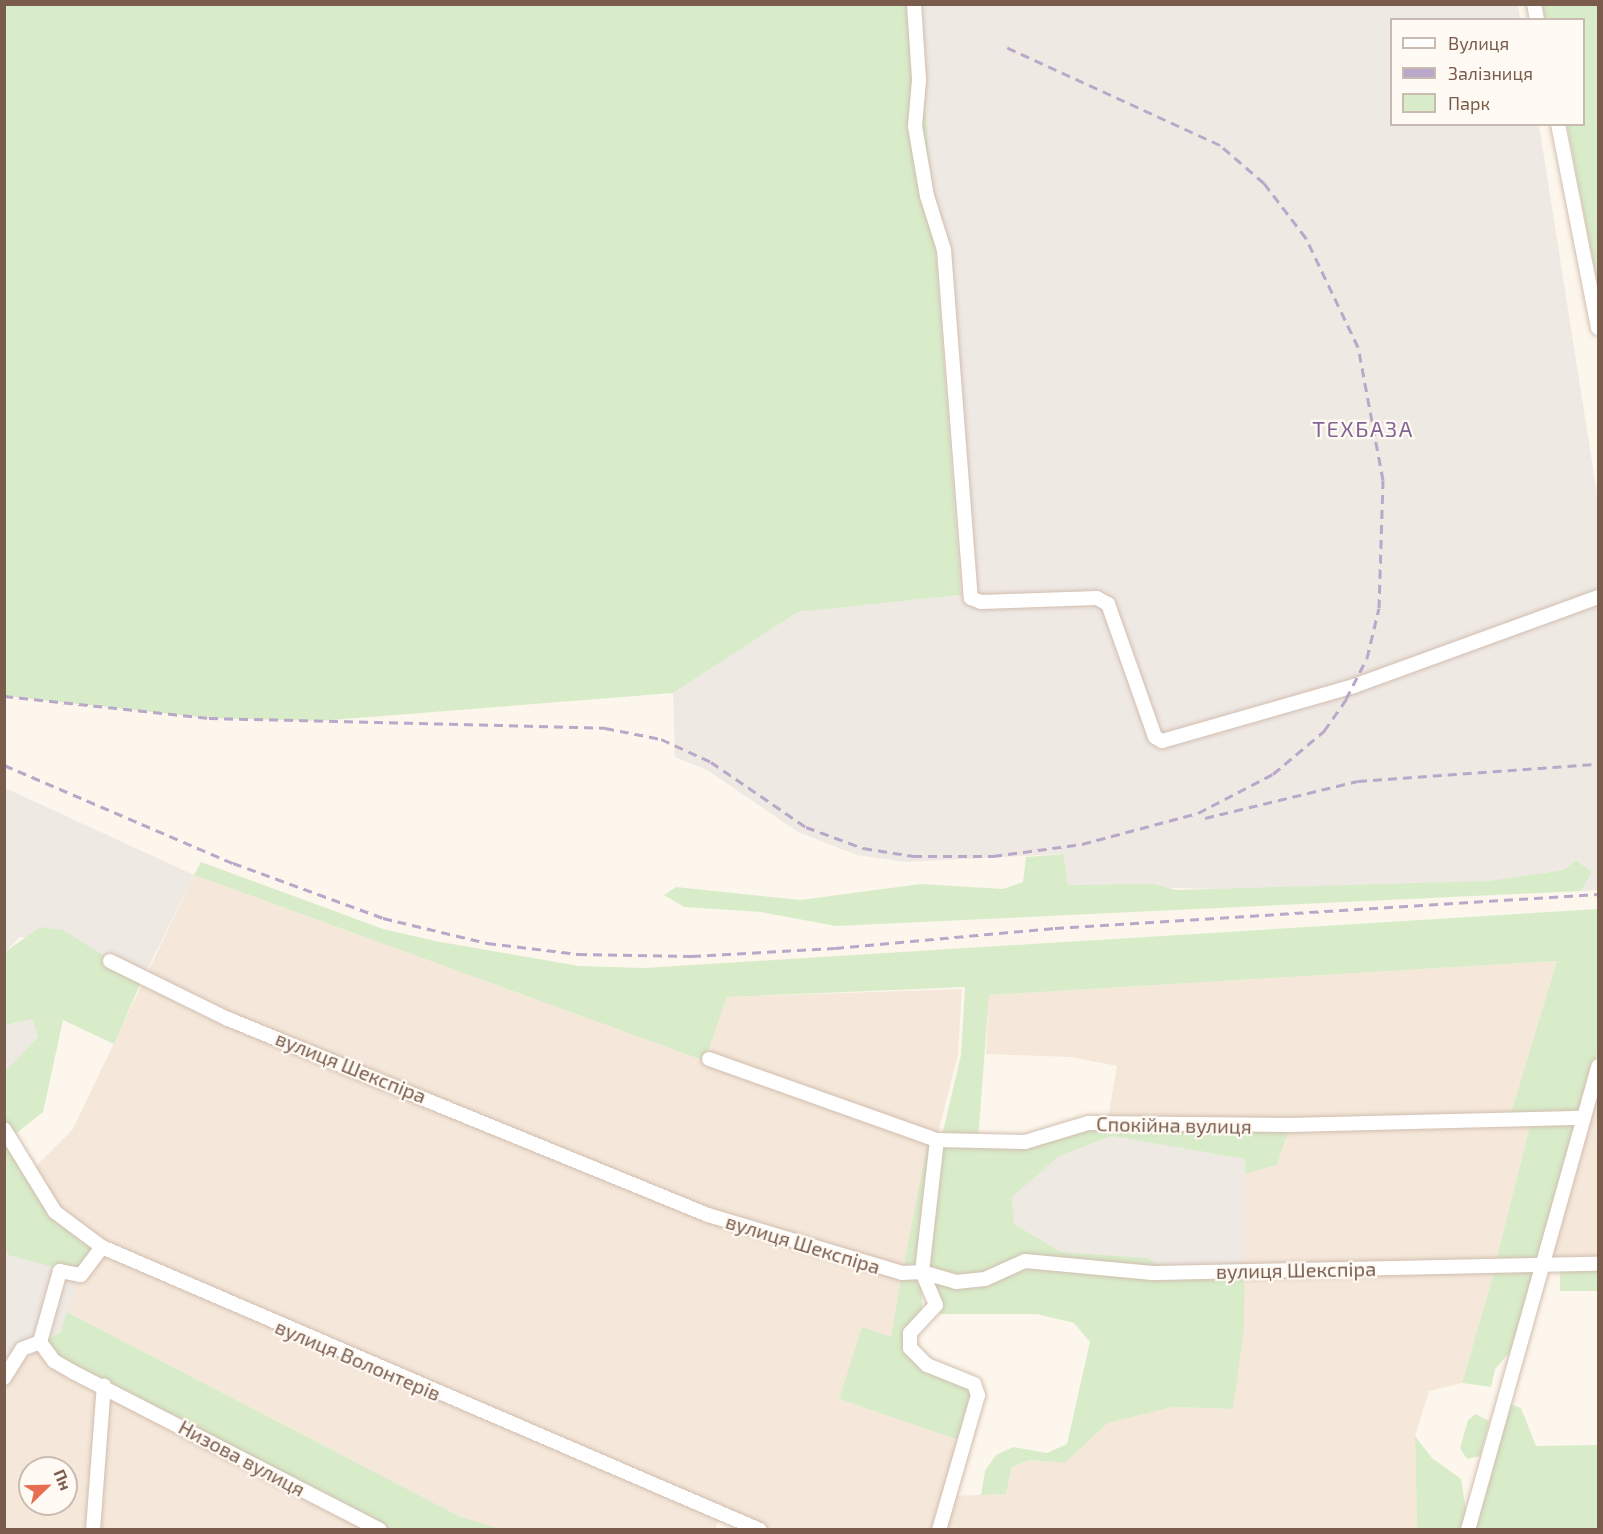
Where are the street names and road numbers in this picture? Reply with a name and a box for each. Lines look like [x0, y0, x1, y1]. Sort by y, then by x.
street label: вулиця Шекспіра [272, 1026, 430, 1108]
street label: Спокійна вулиця [1096, 1112, 1252, 1138]
street label: вулиця Шекспіра [723, 1209, 883, 1279]
street label: вулиця Шекспіра [1216, 1257, 1376, 1283]
street label: вулиця Волонтерів [272, 1314, 444, 1406]
street label: Низова вулиця [175, 1415, 309, 1501]

